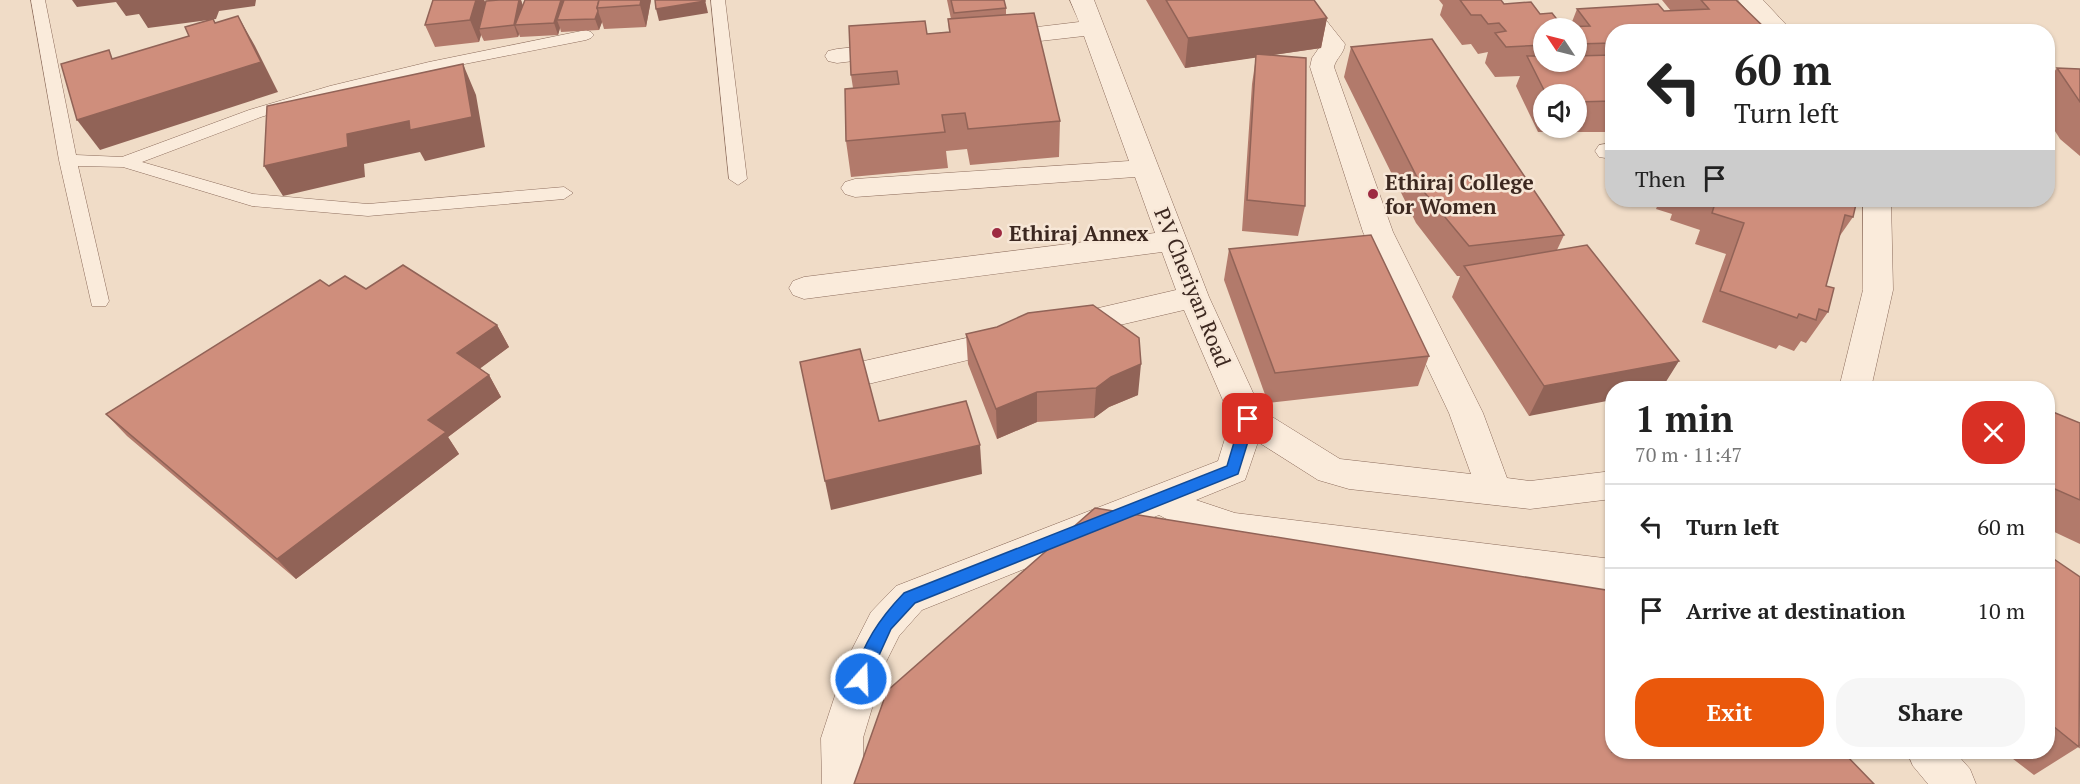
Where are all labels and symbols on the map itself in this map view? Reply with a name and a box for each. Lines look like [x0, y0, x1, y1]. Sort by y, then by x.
north arrow [1533, 18, 1587, 72]
place label: Ethiraj College for Women [1385, 168, 1534, 220]
marker: Ethiraj College for Women [1366, 187, 1380, 201]
street label: P.V Cheriyan Road [1148, 203, 1238, 371]
place label: Ethiraj Annex [1009, 219, 1149, 247]
marker: Ethiraj Annex [990, 226, 1004, 240]
pin [1222, 393, 1273, 444]
position arrow [829, 647, 893, 711]

